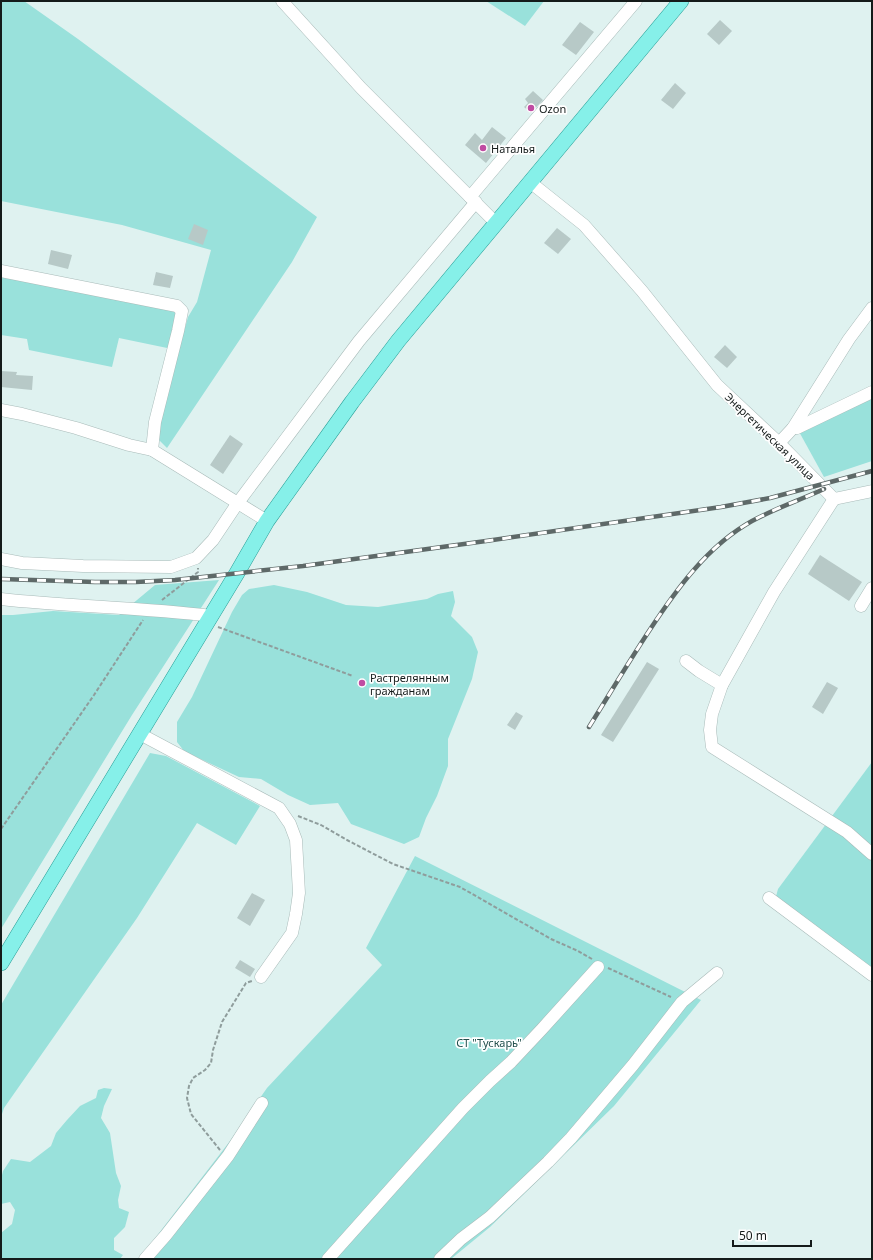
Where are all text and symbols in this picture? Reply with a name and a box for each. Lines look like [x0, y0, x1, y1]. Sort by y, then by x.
place label: Ozon [539, 101, 566, 116]
marker: Ozon [526, 103, 536, 113]
place label: Наталья [491, 141, 535, 156]
marker: Наталья [478, 143, 488, 153]
street label: Энергетическая улица [722, 389, 818, 483]
place label: Растрелянным гражданам [370, 670, 449, 698]
marker: Растрелянным гражданам [357, 678, 367, 688]
park label: СТ "Тускарь" [456, 1035, 522, 1050]
scale bar [733, 1222, 811, 1248]
text: 50 m [739, 1227, 767, 1244]

